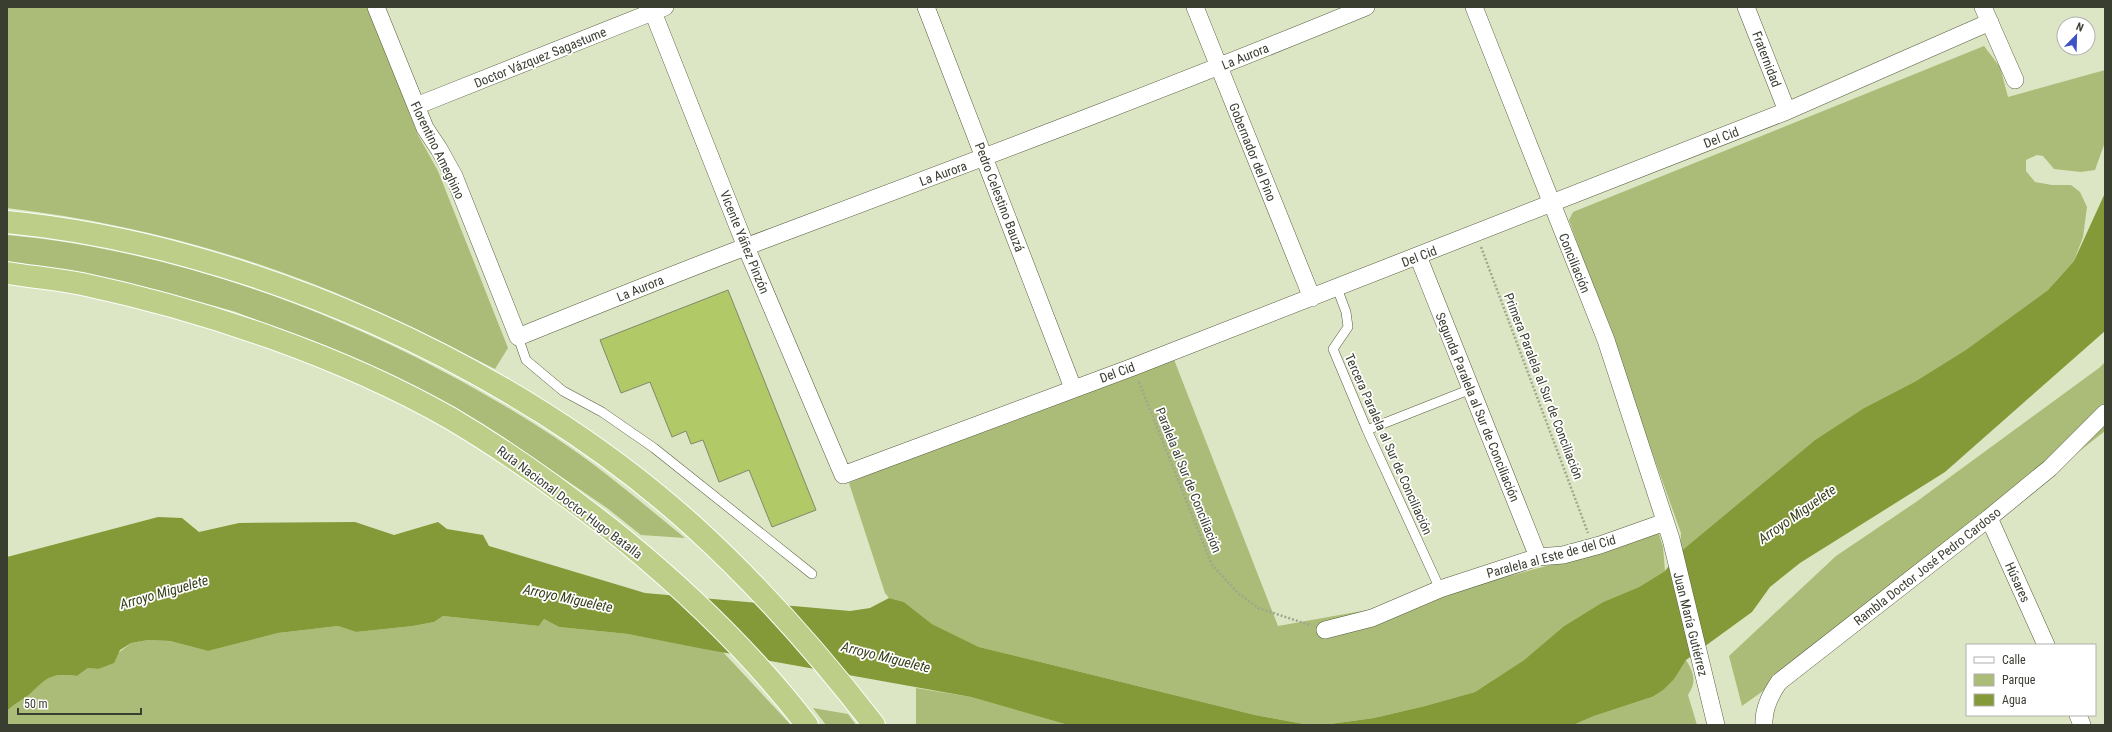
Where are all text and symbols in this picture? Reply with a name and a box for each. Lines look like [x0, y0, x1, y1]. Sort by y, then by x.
north arrow [2056, 16, 2096, 56]
text: N [2074, 20, 2086, 35]
street label: Doctor Vázquez Sagastume [472, 24, 608, 91]
street label: Fraternidad [1749, 29, 1784, 89]
street label: La Aurora [1219, 40, 1271, 73]
street label: Florentino Ameghino [407, 99, 468, 201]
street label: Gobernador del Pino [1226, 101, 1279, 204]
street label: Del Cid [1702, 124, 1741, 151]
street label: Pedro Celestino Bauzá [972, 141, 1027, 254]
street label: La Aurora [917, 158, 969, 189]
street label: Vicente Yáñez Pinzón [717, 188, 772, 296]
street label: Conciliación [1556, 231, 1593, 295]
street label: Del Cid [1400, 243, 1439, 270]
street label: La Aurora [614, 272, 666, 305]
street label: Primera Paralela al Sur de Conciliación [1501, 291, 1586, 481]
street label: Segunda Paralela al Sur de Conciliación [1433, 310, 1523, 504]
street label: Tercera Paralela al Sur de Conciliación [1342, 351, 1435, 537]
street label: Del Cid [1098, 359, 1137, 386]
street label: Paralela al Sur de Conciliación [1152, 405, 1225, 555]
street label: Ruta Nacional Doctor Hugo Batalla [494, 443, 645, 562]
water label: Arroyo Miguelete [1754, 481, 1839, 547]
street label: Rambla Doctor José Pedro Cardoso [1851, 504, 2004, 628]
street label: Paralela al Este de del Cid [1485, 532, 1617, 581]
street label: Húsares [2002, 560, 2033, 605]
street label: Juan María Gutiérrez [1670, 570, 1711, 678]
water label: Arroyo Miguelete [117, 572, 210, 613]
water label: Arroyo Miguelete [521, 580, 614, 615]
water label: Arroyo Miguelete [839, 638, 932, 676]
legend [1966, 644, 2096, 716]
text: Calle [2002, 653, 2026, 667]
text: Parque [2002, 673, 2036, 687]
scale bar [18, 690, 141, 716]
text: Agua [2002, 693, 2027, 707]
text: 50 m [24, 697, 48, 711]

